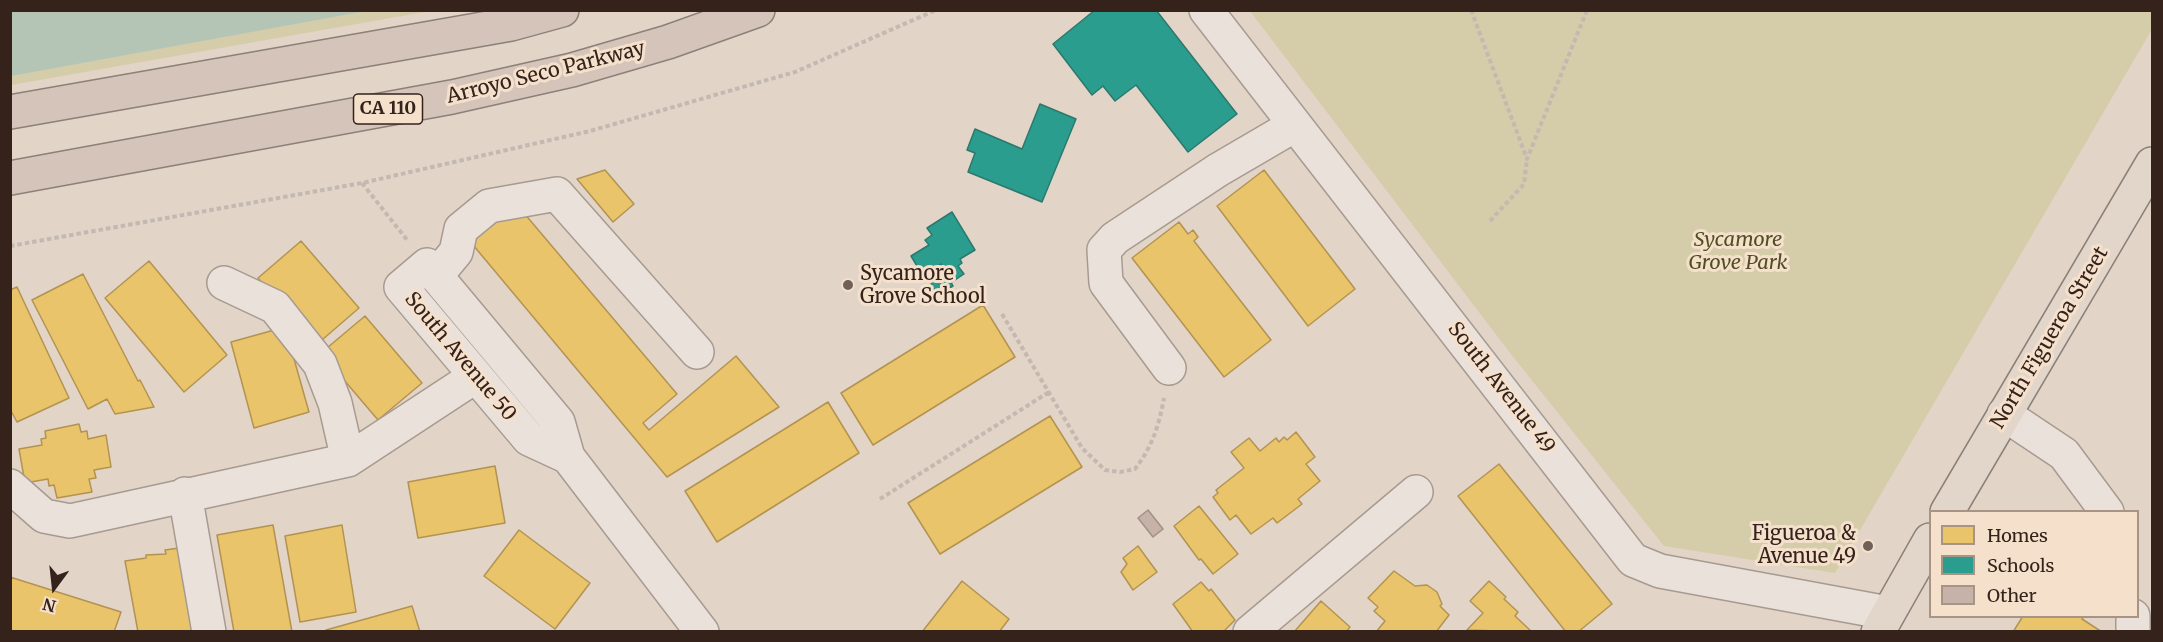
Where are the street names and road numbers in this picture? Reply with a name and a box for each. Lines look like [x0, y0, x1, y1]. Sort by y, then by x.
street label: Arroyo Seco Parkway [444, 37, 648, 109]
road number: CA 110 [354, 94, 422, 124]
street label: North Figueroa Street [1986, 243, 2114, 433]
street label: South Avenue 50 [399, 288, 521, 426]
street label: South Avenue 49 [1442, 318, 1560, 458]

